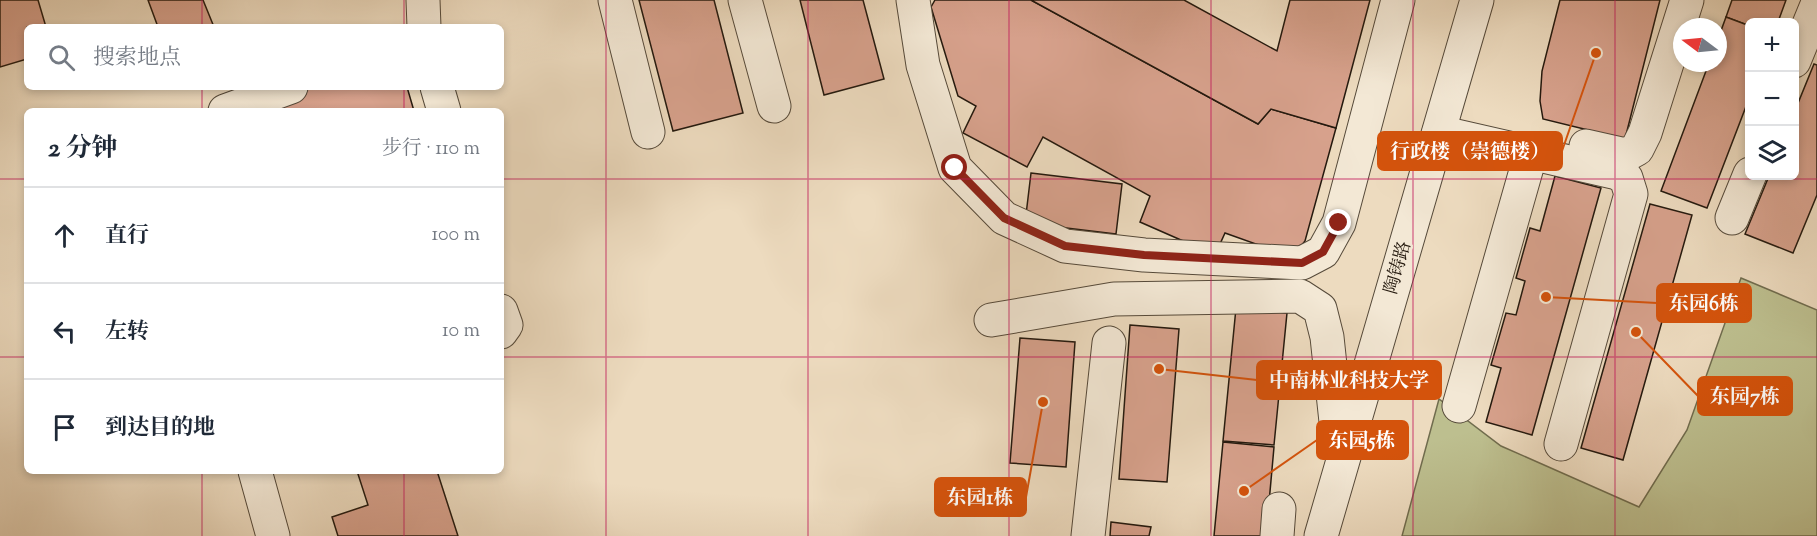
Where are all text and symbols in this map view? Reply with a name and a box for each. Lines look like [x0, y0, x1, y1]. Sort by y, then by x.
north arrow [1673, 18, 1727, 72]
map controls [1745, 18, 1799, 180]
button: + [1745, 18, 1799, 72]
search box [24, 24, 504, 90]
icon: search [45, 41, 78, 74]
text: 搜索地点 [93, 43, 181, 75]
button: − [1745, 72, 1799, 126]
button: layers [1745, 126, 1799, 180]
text: 2 分钟 [48, 131, 118, 168]
callout: 行政楼（崇德楼） [1378, 132, 1562, 170]
text: 步行 · 110 m [382, 135, 480, 164]
text: 行政楼（崇德楼） [1390, 139, 1550, 168]
route start [941, 154, 967, 180]
route end [1325, 209, 1351, 235]
icon: ahead [48, 219, 81, 252]
text: 直行 [105, 221, 149, 253]
text: 100 m [431, 221, 480, 250]
street label: 陶铸路 [1379, 238, 1419, 298]
callout: 东园6栋 [1657, 284, 1751, 322]
text: 东园6栋 [1669, 291, 1739, 320]
icon: left [48, 315, 81, 348]
text: 左转 [105, 317, 149, 349]
text: 10 m [442, 317, 480, 346]
callout: 中南林业科技大学 [1257, 361, 1441, 399]
text: 中南林业科技大学 [1269, 368, 1429, 397]
callout: 东园7栋 [1698, 377, 1792, 415]
text: 东园7栋 [1710, 384, 1780, 413]
icon: arrive [48, 411, 81, 444]
text: 到达目的地 [105, 413, 215, 445]
callout: 东园5栋 [1317, 421, 1408, 459]
text: 东园5栋 [1329, 428, 1395, 457]
callout: 东园1栋 [935, 478, 1026, 516]
text: 东园1栋 [947, 485, 1013, 514]

